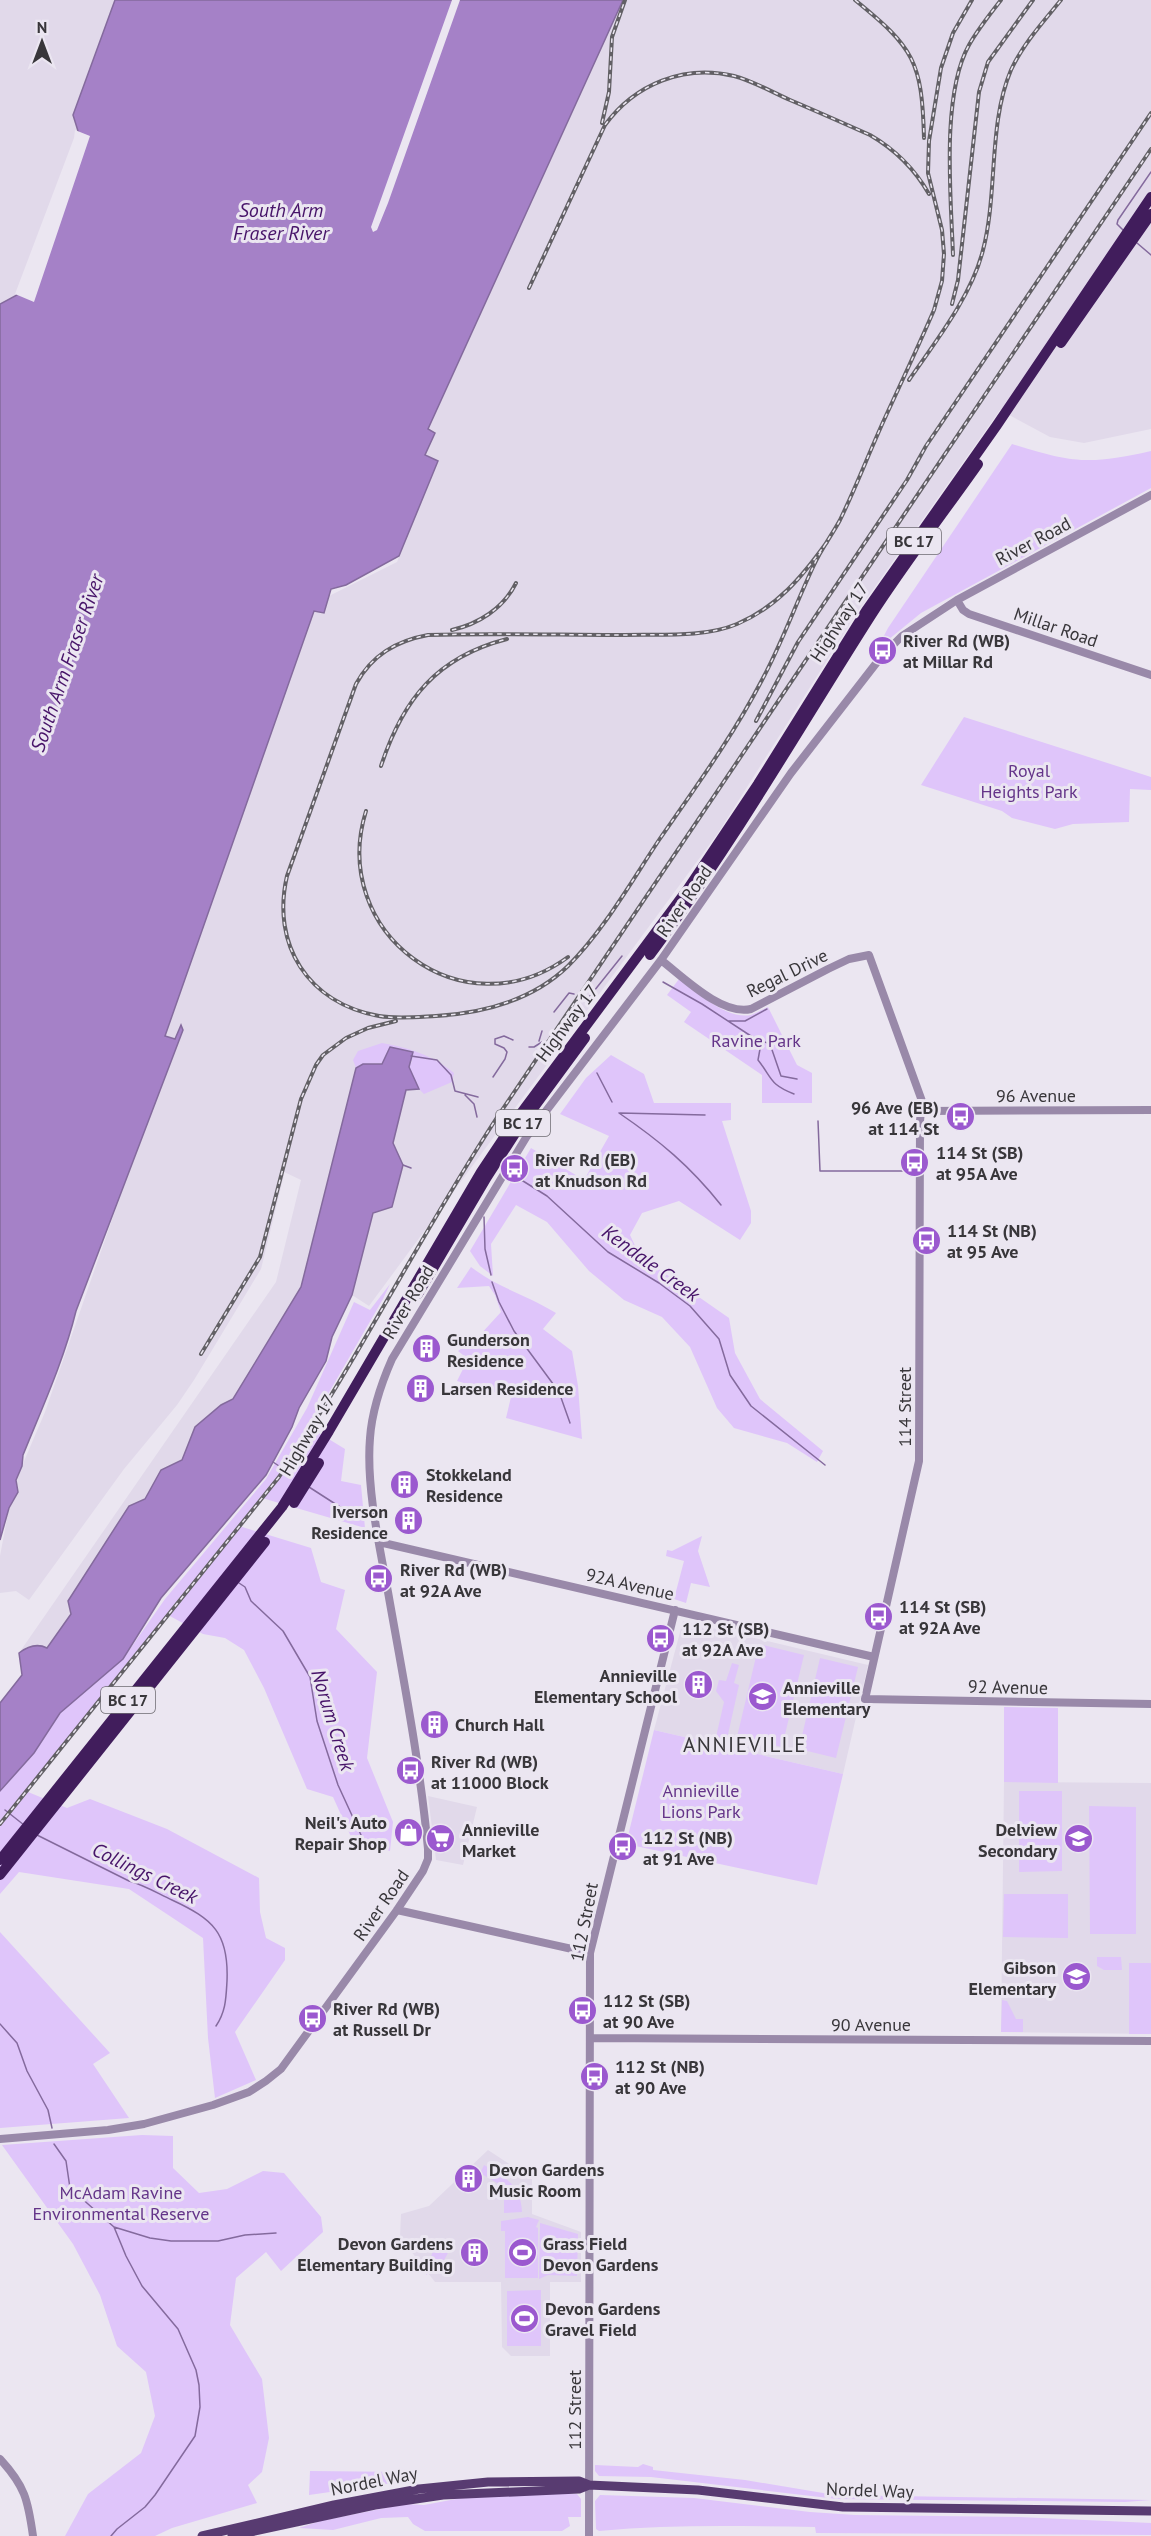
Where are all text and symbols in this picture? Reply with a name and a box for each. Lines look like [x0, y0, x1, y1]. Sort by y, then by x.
north arrow [12, 12, 72, 72]
text: N [37, 17, 47, 37]
water label: South Arm Fraser River [233, 197, 330, 246]
street label: River Road [991, 512, 1075, 570]
road number: BC 17 [887, 528, 941, 554]
water label: South Arm Fraser River [24, 570, 110, 755]
street label: Highway 17 [805, 578, 873, 666]
street label: Millar Road [1011, 602, 1101, 652]
place label: River Rd (WB) at Millar Rd [903, 629, 1010, 673]
bus stop icon: River Rd (WB) at Millar Rd [866, 634, 898, 666]
park label: Royal Heights Park [980, 759, 1078, 803]
street label: River Road [651, 861, 717, 941]
street label: Regal Drive [743, 943, 831, 1003]
street label: Highway 17 [531, 980, 603, 1066]
park label: Ravine Park [711, 1029, 801, 1052]
street label: 96 Avenue [996, 1084, 1076, 1107]
place label: 96 Ave (EB) at 114 St [851, 1096, 940, 1140]
bus stop icon: 96 Ave (EB) at 114 St [944, 1101, 976, 1133]
road number: BC 17 [496, 1110, 550, 1136]
place label: 114 St (SB) at 95A Ave [936, 1141, 1024, 1185]
bus stop icon: 114 St (SB) at 95A Ave [899, 1146, 931, 1178]
place label: River Rd (EB) at Knudson Rd [535, 1148, 647, 1192]
bus stop icon: River Rd (EB) at Knudson Rd [498, 1153, 530, 1185]
water label: Kendale Creek [597, 1219, 706, 1308]
place label: 114 St (NB) at 95 Ave [947, 1219, 1037, 1263]
bus stop icon: 114 St (NB) at 95 Ave [910, 1224, 942, 1256]
street label: River Road [377, 1261, 439, 1343]
place label: Gunderson Residence [447, 1328, 530, 1372]
building icon: Gunderson Residence [410, 1333, 442, 1365]
street label: 114 Street [893, 1367, 916, 1447]
building icon: Larsen Residence [404, 1372, 436, 1404]
place label: Larsen Residence [441, 1377, 573, 1400]
street label: Highway 17 [274, 1390, 340, 1480]
place label: Stokkeland Residence [426, 1463, 512, 1507]
building icon: Stokkeland Residence [389, 1468, 421, 1500]
place label: Iverson Residence [311, 1500, 388, 1544]
building icon: Iverson Residence [393, 1505, 425, 1537]
place label: River Rd (WB) at 92A Ave [400, 1558, 507, 1602]
bus stop icon: River Rd (WB) at 92A Ave [363, 1563, 395, 1595]
street label: 92A Avenue [584, 1563, 676, 1605]
place label: 114 St (SB) at 92A Ave [899, 1595, 987, 1639]
bus stop icon: 114 St (SB) at 92A Ave [862, 1600, 894, 1632]
place label: 112 St (SB) at 92A Ave [682, 1617, 770, 1661]
bus stop icon: 112 St (SB) at 92A Ave [645, 1622, 677, 1654]
place label: Annieville Elementary School [534, 1664, 678, 1708]
water label: Norum Creek [305, 1666, 361, 1775]
building icon: Annieville Elementary School [682, 1669, 714, 1701]
street label: 92 Avenue [968, 1675, 1048, 1699]
place label: Annieville Elementary [783, 1676, 871, 1720]
school or university icon: Annieville Elementary [746, 1681, 778, 1713]
road number: BC 17 [101, 1687, 155, 1713]
building icon: Church Hall [418, 1708, 450, 1740]
place label: Church Hall [455, 1713, 545, 1736]
district label: ANNIEVILLE [683, 1731, 807, 1758]
place label: River Rd (WB) at 11000 Block [431, 1750, 549, 1794]
bus stop icon: River Rd (WB) at 11000 Block [394, 1755, 426, 1787]
park label: Annieville Lions Park [661, 1779, 741, 1823]
place label: Neil's Auto Repair Shop [295, 1811, 387, 1855]
shop icon: Neil's Auto Repair Shop [392, 1816, 424, 1848]
place label: Annieville Market [462, 1818, 539, 1862]
place label: Delview Secondary [978, 1818, 1058, 1862]
supermarket icon: Annieville Market [425, 1823, 457, 1855]
school or university icon: Delview Secondary [1062, 1823, 1094, 1855]
place label: 112 St (NB) at 91 Ave [643, 1826, 733, 1870]
bus stop icon: 112 St (NB) at 91 Ave [606, 1831, 638, 1863]
water label: Collings Creek [88, 1836, 203, 1910]
street label: River Road [348, 1865, 414, 1945]
street label: 112 Street [565, 1880, 603, 1964]
place label: Gibson Elementary [969, 1956, 1056, 2000]
school or university icon: Gibson Elementary [1061, 1961, 1093, 1993]
place label: 112 St (SB) at 90 Ave [603, 1989, 691, 2033]
bus stop icon: 112 St (SB) at 90 Ave [566, 1994, 598, 2026]
place label: River Rd (WB) at Russell Dr [333, 1997, 440, 2041]
bus stop icon: River Rd (WB) at Russell Dr [296, 2002, 328, 2034]
street label: 90 Avenue [831, 2013, 911, 2036]
place label: 112 St (NB) at 90 Ave [615, 2055, 705, 2099]
bus stop icon: 112 St (NB) at 90 Ave [578, 2060, 610, 2092]
place label: Devon Gardens Music Room [489, 2158, 605, 2202]
building icon: Devon Gardens Music Room [452, 2163, 484, 2195]
park label: McAdam Ravine Environmental Reserve [33, 2181, 209, 2225]
place label: Devon Gardens Elementary Building [297, 2232, 453, 2276]
place label: Grass Field Devon Gardens [543, 2232, 659, 2276]
building icon: Devon Gardens Elementary Building [458, 2237, 490, 2269]
sports icon: Grass Field Devon Gardens [506, 2237, 538, 2269]
place label: Devon Gardens Gravel Field [545, 2297, 661, 2341]
sports icon: Devon Gardens Gravel Field [508, 2302, 540, 2334]
street label: 112 Street [563, 2370, 586, 2450]
street label: Nordel Way [329, 2461, 420, 2501]
street label: Nordel Way [826, 2477, 915, 2503]

